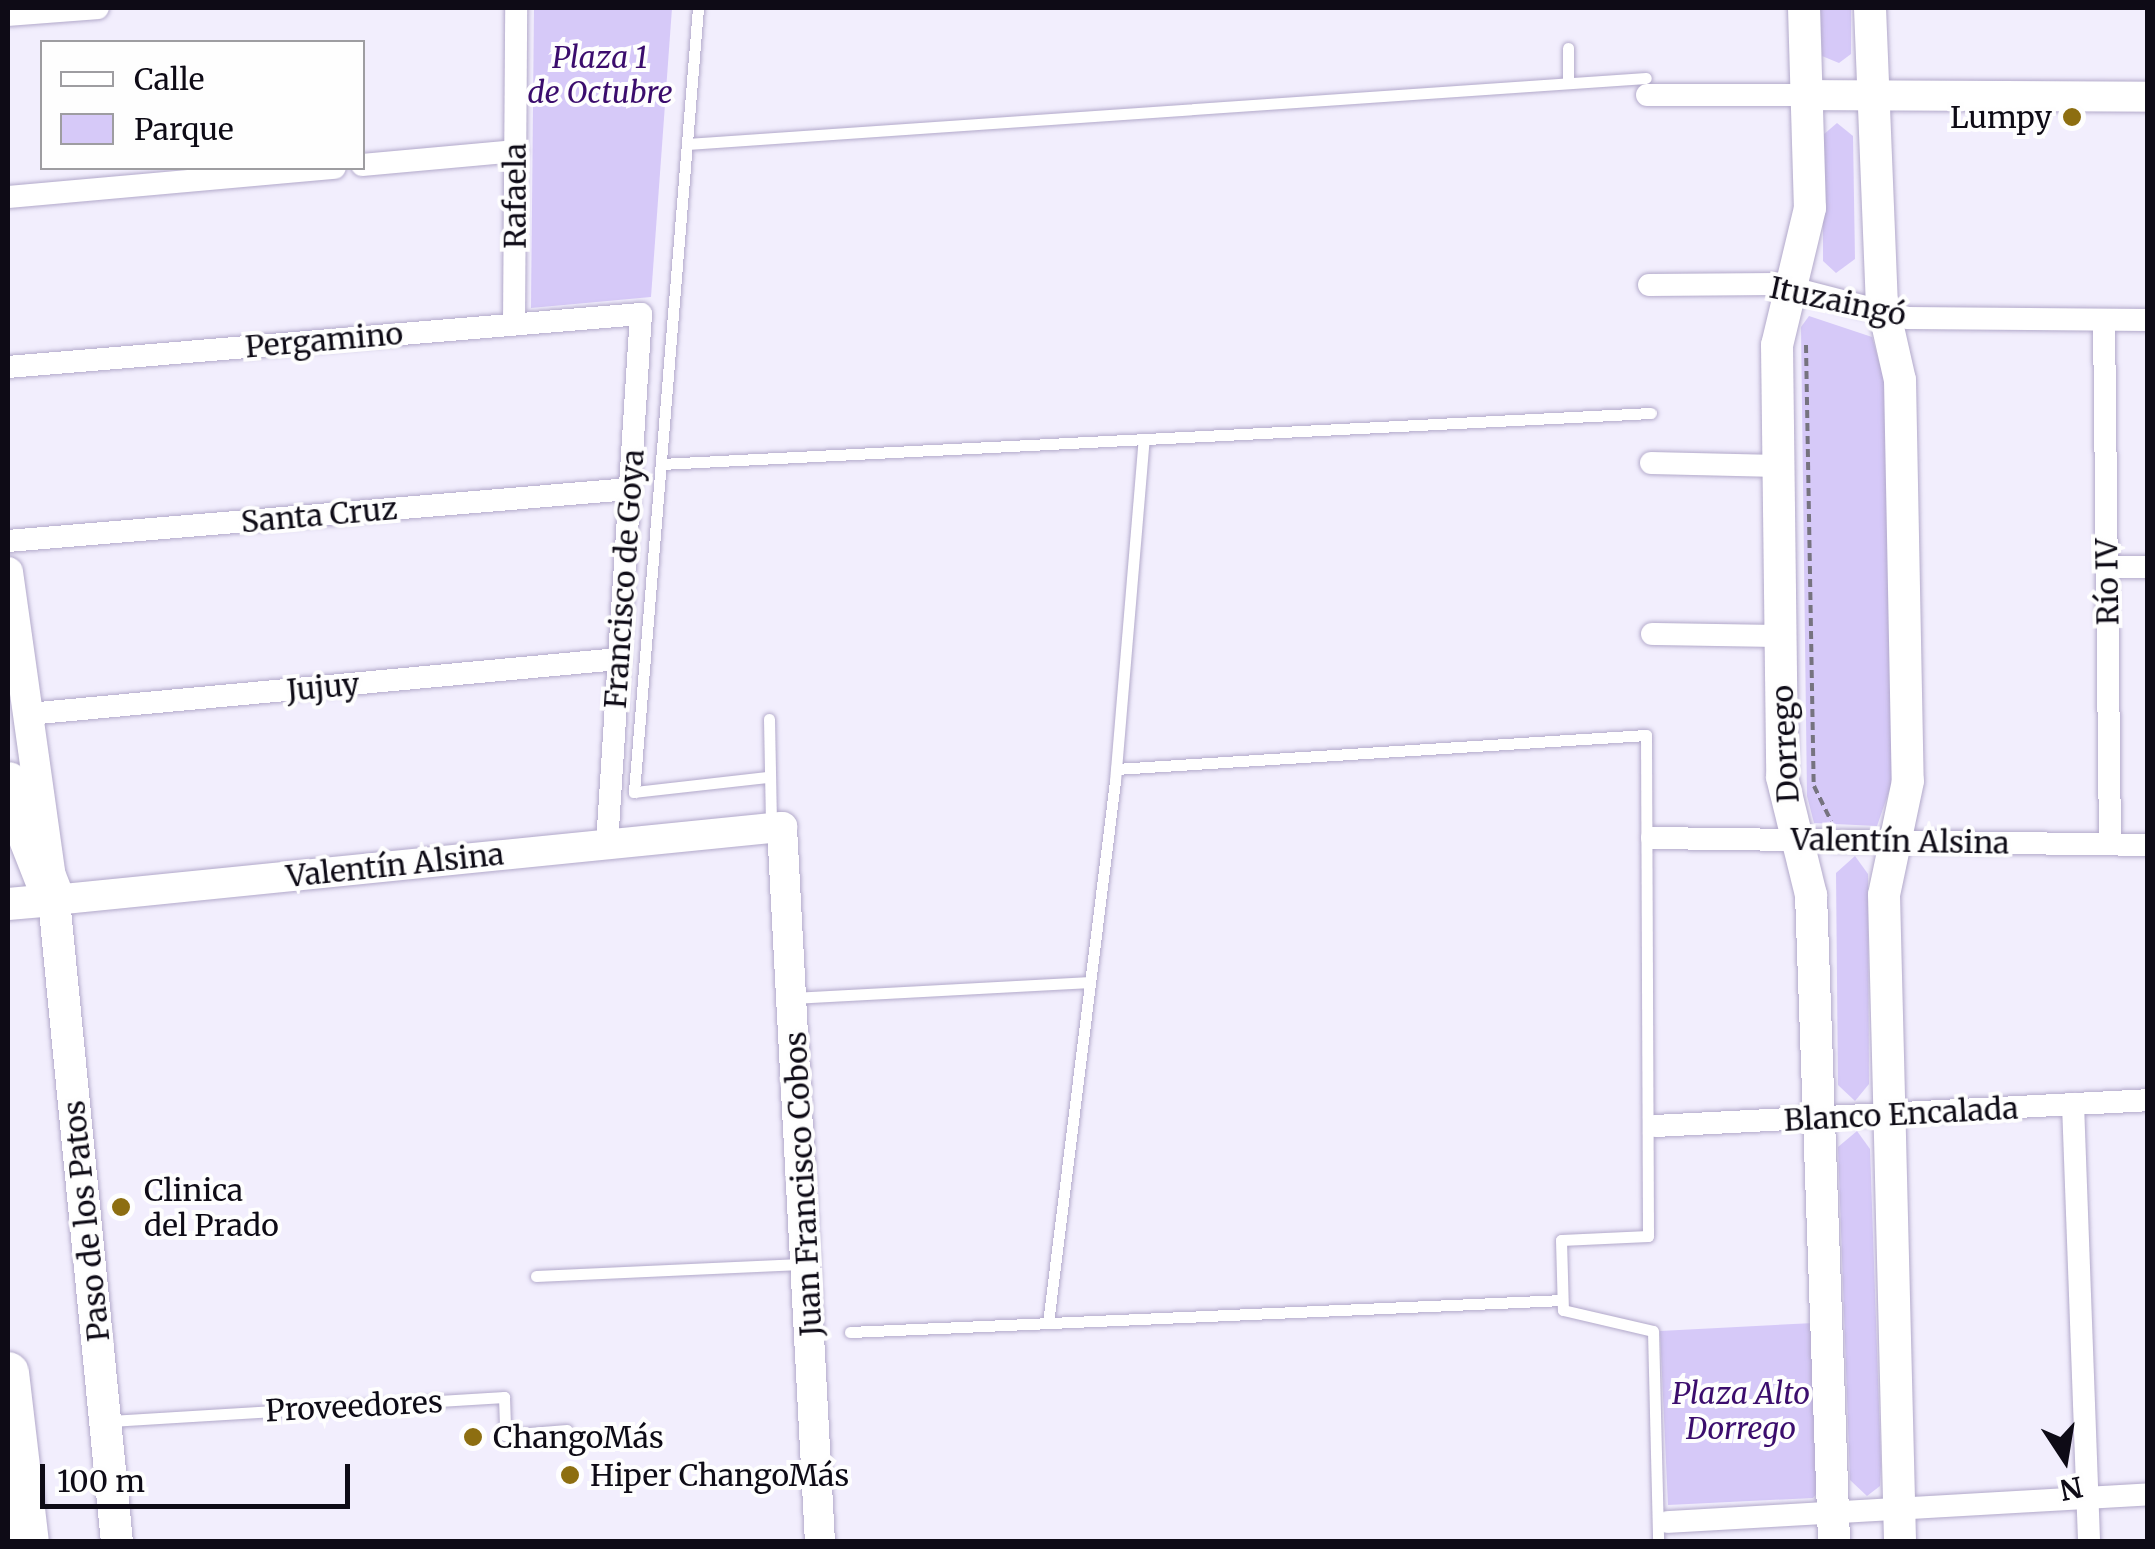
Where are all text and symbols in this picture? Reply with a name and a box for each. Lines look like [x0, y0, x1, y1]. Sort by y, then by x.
park label: Plaza 1 de Octubre [527, 39, 673, 110]
legend [40, 40, 365, 170]
text: Calle [134, 60, 204, 98]
place label: Lumpy [1950, 99, 2052, 135]
marker: Lumpy [2061, 106, 2083, 128]
text: Parque [134, 110, 234, 148]
street label: Rafaela [497, 143, 533, 249]
street label: Ituzaingó [1767, 269, 1909, 333]
street label: Pergamino [244, 315, 404, 365]
street label: Francisco de Goya [597, 448, 651, 710]
street label: Santa Cruz [239, 490, 399, 540]
street label: Río IV [2088, 538, 2126, 626]
street label: Jujuy [285, 666, 361, 708]
street label: Dorrego [1764, 684, 1806, 804]
street label: Valentín Alsina [1790, 821, 2010, 861]
street label: Valentín Alsina [284, 836, 506, 894]
street label: Juan Francisco Cobos [777, 1031, 829, 1337]
street label: Blanco Encalada [1783, 1090, 2019, 1138]
street label: Paso de los Patos [55, 1099, 117, 1343]
place label: Clinica del Prado [144, 1172, 279, 1242]
marker: Clinica del Prado [108, 1194, 134, 1220]
park label: Plaza Alto Dorrego [1672, 1375, 1810, 1446]
street label: Proveedores [264, 1383, 444, 1429]
north arrow [2015, 1409, 2115, 1509]
place label: ChangoMás [493, 1419, 664, 1455]
marker: ChangoMás [462, 1426, 484, 1448]
scale bar [45, 1444, 355, 1506]
place label: Hiper ChangoMás [590, 1457, 849, 1493]
text: 100 m [57, 1462, 145, 1500]
marker: Hiper ChangoMás [559, 1464, 581, 1486]
text: N [2057, 1468, 2086, 1508]

